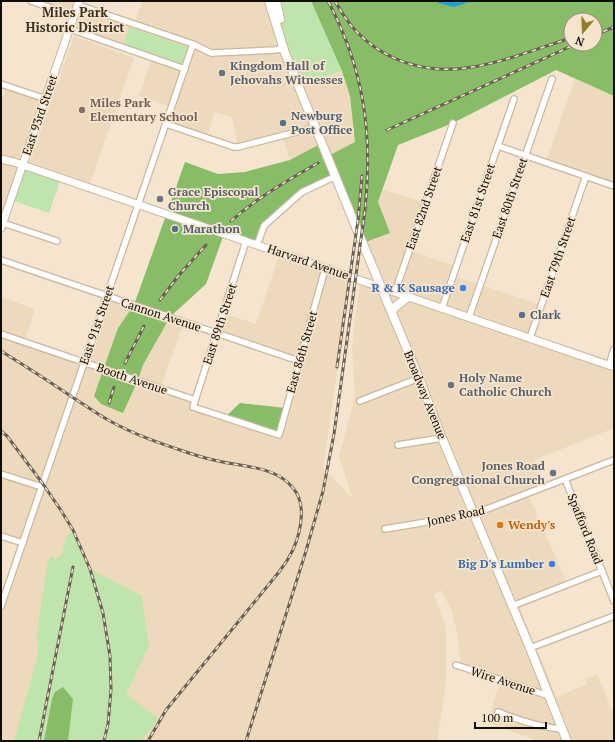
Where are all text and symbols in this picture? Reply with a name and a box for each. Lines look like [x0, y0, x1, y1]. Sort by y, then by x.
district label: Miles Park Historic District [25, 3, 125, 36]
north arrow [563, 12, 603, 52]
text: N [573, 33, 586, 49]
place label: Kingdom Hall of Jehovahs Witnesses [230, 58, 344, 87]
marker: Kingdom Hall of Jehovahs Witnesses [217, 68, 227, 78]
street label: East 93rd Street [19, 72, 61, 157]
place label: Miles Park Elementary School [90, 95, 198, 124]
marker: Miles Park Elementary School [77, 105, 87, 115]
place label: Newburg Post Office [291, 108, 353, 137]
marker: Newburg Post Office [278, 118, 288, 128]
street label: East 80th Street [489, 155, 531, 240]
street label: East 81st Street [457, 161, 498, 245]
street label: East 82nd Street [402, 164, 445, 251]
place label: Grace Episcopal Church [168, 184, 258, 213]
marker: Grace Episcopal Church [155, 194, 165, 204]
street label: East 79th Street [537, 214, 579, 299]
place label: Marathon [183, 221, 240, 236]
marker: Marathon [170, 224, 180, 234]
street label: Harvard Avenue [266, 241, 351, 282]
place label: R & K Sausage [371, 280, 456, 295]
street label: East 89th Street [199, 281, 240, 367]
street label: East 91st Street [76, 283, 117, 367]
marker: R & K Sausage [458, 283, 468, 293]
street label: Cannon Avenue [119, 294, 203, 335]
place label: Clark [530, 307, 561, 322]
street label: East 86th Street [283, 309, 321, 395]
marker: Clark [517, 310, 527, 320]
street label: Broadway Avenue [401, 348, 450, 441]
street label: Booth Avenue [95, 359, 170, 398]
place label: Holy Name Catholic Church [459, 370, 552, 399]
marker: Holy Name Catholic Church [446, 380, 456, 390]
place label: Jones Road Congregational Church [412, 458, 546, 487]
marker: Jones Road Congregational Church [548, 468, 558, 478]
street label: Spafford Road [564, 491, 607, 567]
street label: Jones Road [426, 502, 487, 529]
place label: Wendy's [508, 517, 556, 532]
marker: Wendy's [495, 520, 505, 530]
place label: Big D's Lumber [458, 556, 545, 571]
marker: Big D's Lumber [547, 559, 557, 569]
street label: Wire Avenue [469, 663, 538, 698]
scale bar [475, 704, 546, 730]
text: 100 m [481, 710, 514, 725]

